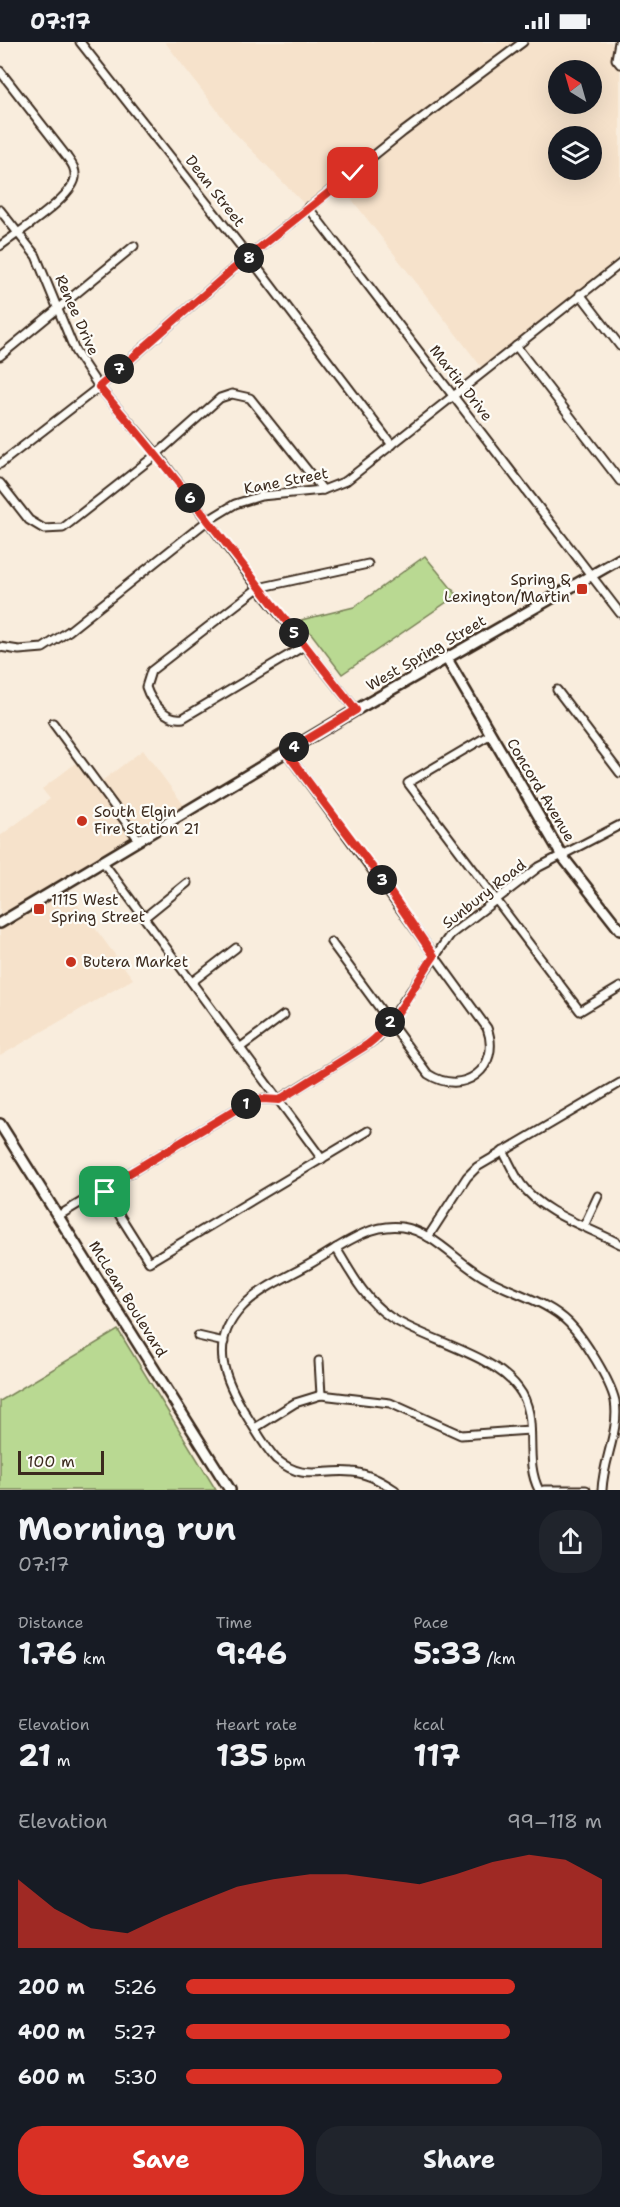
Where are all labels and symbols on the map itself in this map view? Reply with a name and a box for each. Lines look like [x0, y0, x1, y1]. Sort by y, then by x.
north arrow [548, 60, 602, 114]
pin [327, 147, 378, 198]
street label: Dean Street [181, 151, 249, 231]
pin: 8 [234, 243, 264, 273]
street label: Renee Drive [50, 272, 104, 358]
street label: Martin Drive [425, 341, 497, 425]
pin: 7 [104, 354, 134, 384]
street label: Kane Street [242, 463, 330, 499]
pin: 6 [175, 483, 205, 513]
place label: Spring & Lexington/Martin [444, 570, 571, 607]
marker: Spring & Lexington/Martin [575, 582, 589, 596]
street label: West Spring Street [362, 611, 490, 695]
pin: 5 [279, 618, 309, 648]
pin: 4 [279, 732, 309, 762]
street label: Concord Avenue [502, 735, 580, 845]
place label: South Elgin Fire Station 21 [94, 802, 199, 839]
marker: South Elgin Fire Station 21 [75, 814, 89, 828]
street label: Sunbury Road [438, 855, 530, 933]
pin: 3 [367, 865, 397, 895]
place label: 1115 West Spring Street [51, 890, 145, 927]
marker: 1115 West Spring Street [32, 902, 46, 916]
place label: Butera Market [83, 952, 188, 972]
marker: Butera Market [64, 955, 78, 969]
pin: 2 [375, 1007, 405, 1037]
pin: 1 [231, 1089, 261, 1119]
pin [79, 1166, 130, 1217]
street label: McLean Boulevard [84, 1237, 172, 1361]
scale bar [18, 1448, 104, 1476]

